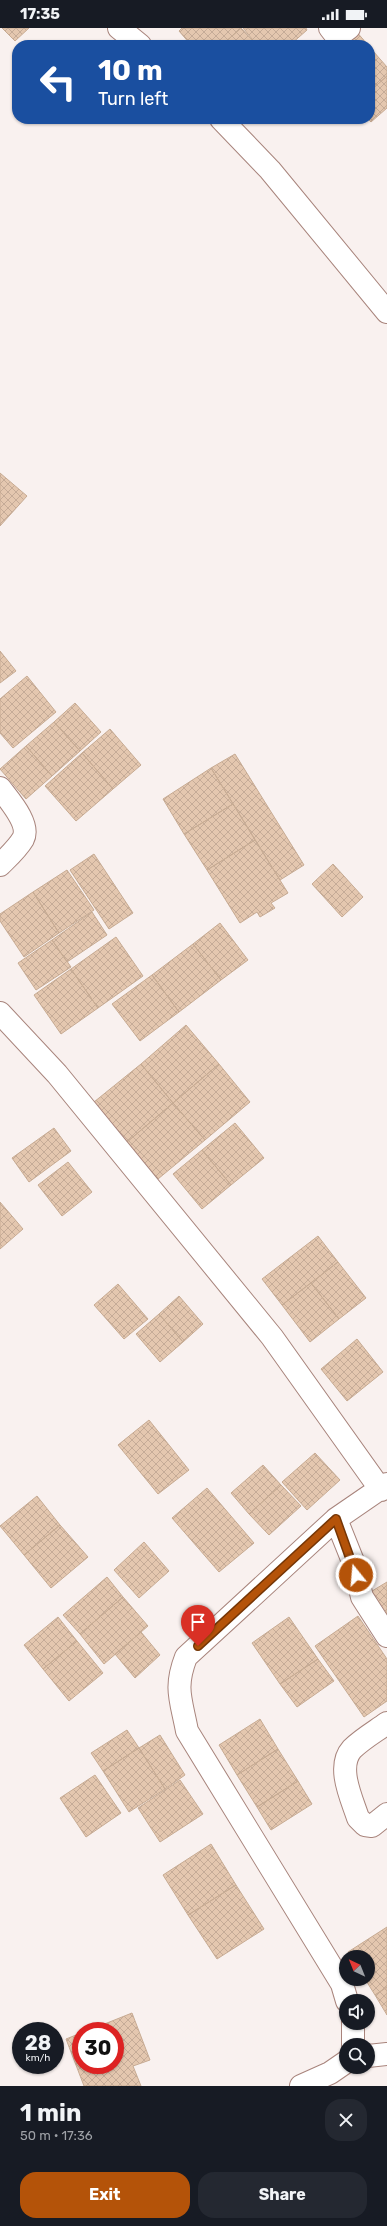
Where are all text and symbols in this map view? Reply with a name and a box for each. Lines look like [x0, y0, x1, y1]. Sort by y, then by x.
text: 17:35 [20, 5, 60, 23]
text: 10 m [98, 54, 163, 87]
icon: left [32, 56, 84, 108]
text: Turn left [98, 88, 168, 110]
position arrow [335, 1554, 377, 1596]
pin [181, 1605, 215, 1646]
icon: arrive [187, 1611, 209, 1633]
north arrow [339, 1950, 375, 1986]
map controls [339, 1950, 375, 2074]
button: sound [339, 1994, 375, 2030]
speed limit sign: 30 [72, 2022, 124, 2074]
text: 28 [25, 2031, 51, 2055]
button: search [339, 2038, 375, 2074]
text: km/h [26, 2052, 50, 2064]
text: 1 min [20, 2099, 81, 2127]
button: close [325, 2099, 367, 2141]
text: 50 m · 17:36 [20, 2128, 93, 2143]
button: Exit [20, 2172, 190, 2218]
button: Share [198, 2172, 367, 2218]

